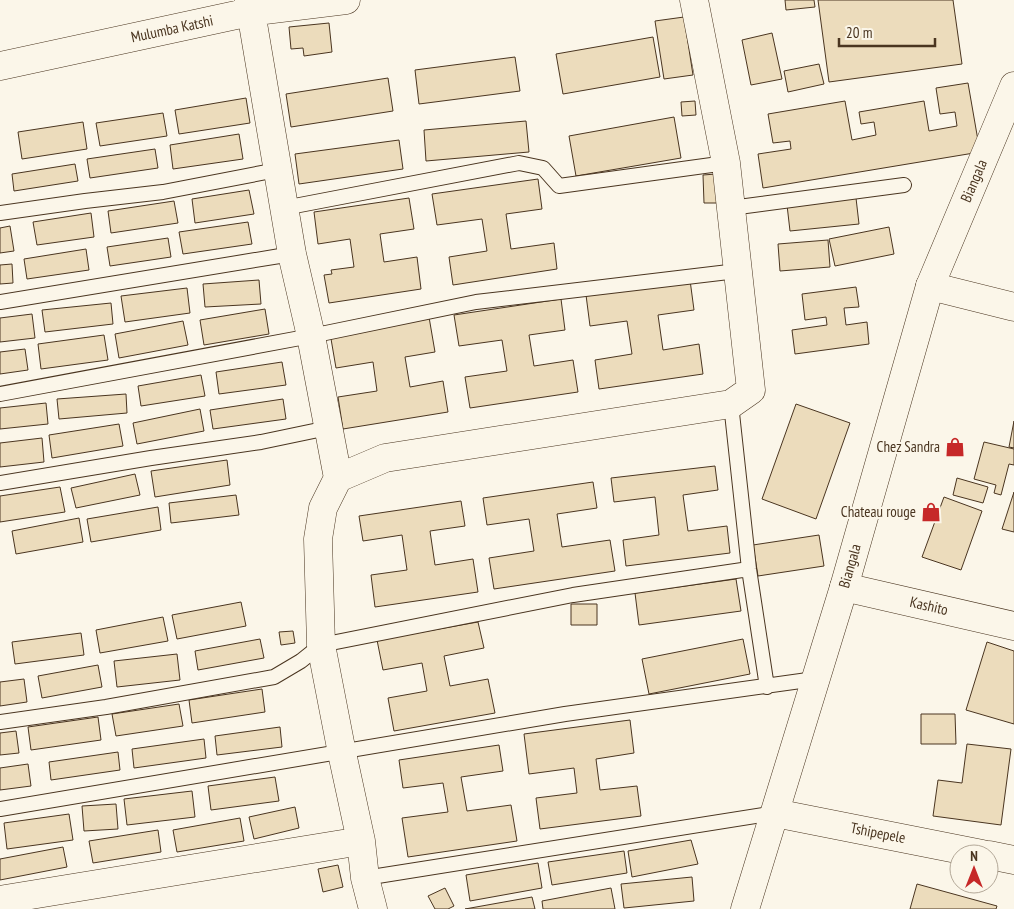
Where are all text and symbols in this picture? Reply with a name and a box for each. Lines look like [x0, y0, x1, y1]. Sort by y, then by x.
street label: Mulumba Katshi [129, 11, 215, 46]
scale bar [839, 15, 935, 47]
text: 20 m [846, 23, 872, 42]
street label: Biangala [956, 156, 991, 205]
shop icon: Chez Sandra [944, 436, 966, 458]
place label: Chez Sandra [877, 437, 940, 456]
shop icon: Chateau rouge [920, 501, 942, 523]
place label: Chateau rouge [841, 502, 916, 521]
street label: Biangala [834, 542, 865, 590]
street label: Kashito [908, 592, 950, 619]
street label: Tshipepele [849, 818, 907, 847]
north arrow [949, 844, 999, 894]
text: N [970, 847, 978, 865]

